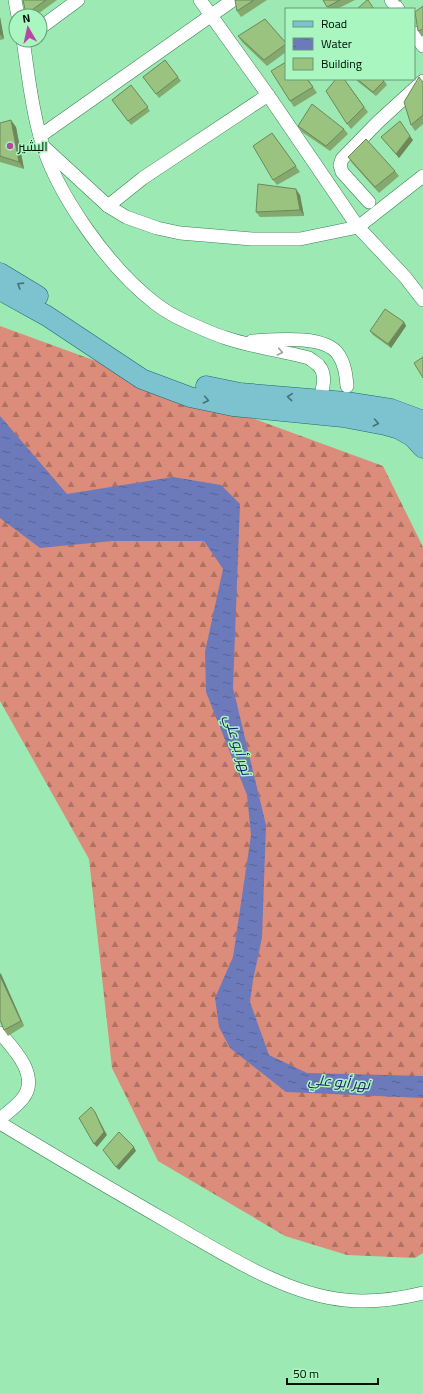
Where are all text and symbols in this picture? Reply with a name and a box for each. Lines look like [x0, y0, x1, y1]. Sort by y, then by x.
north arrow [8, 8, 48, 48]
text: N [21, 8, 32, 29]
legend [285, 8, 415, 80]
text: Road [321, 12, 347, 35]
text: Water [321, 32, 352, 55]
text: Building [321, 52, 362, 75]
place label: البشير [17, 134, 48, 158]
marker: البشير [5, 141, 15, 151]
one-way arrow [17, 283, 24, 290]
one-way arrow [277, 347, 283, 355]
one-way arrow [287, 393, 293, 402]
one-way arrow [202, 396, 209, 404]
one-way arrow [373, 418, 379, 427]
water label: نهر أبو علي [217, 712, 260, 780]
water label: نهر أبو علي [307, 1066, 372, 1098]
scale bar [287, 1360, 378, 1386]
text: 50 m [293, 1362, 319, 1385]

